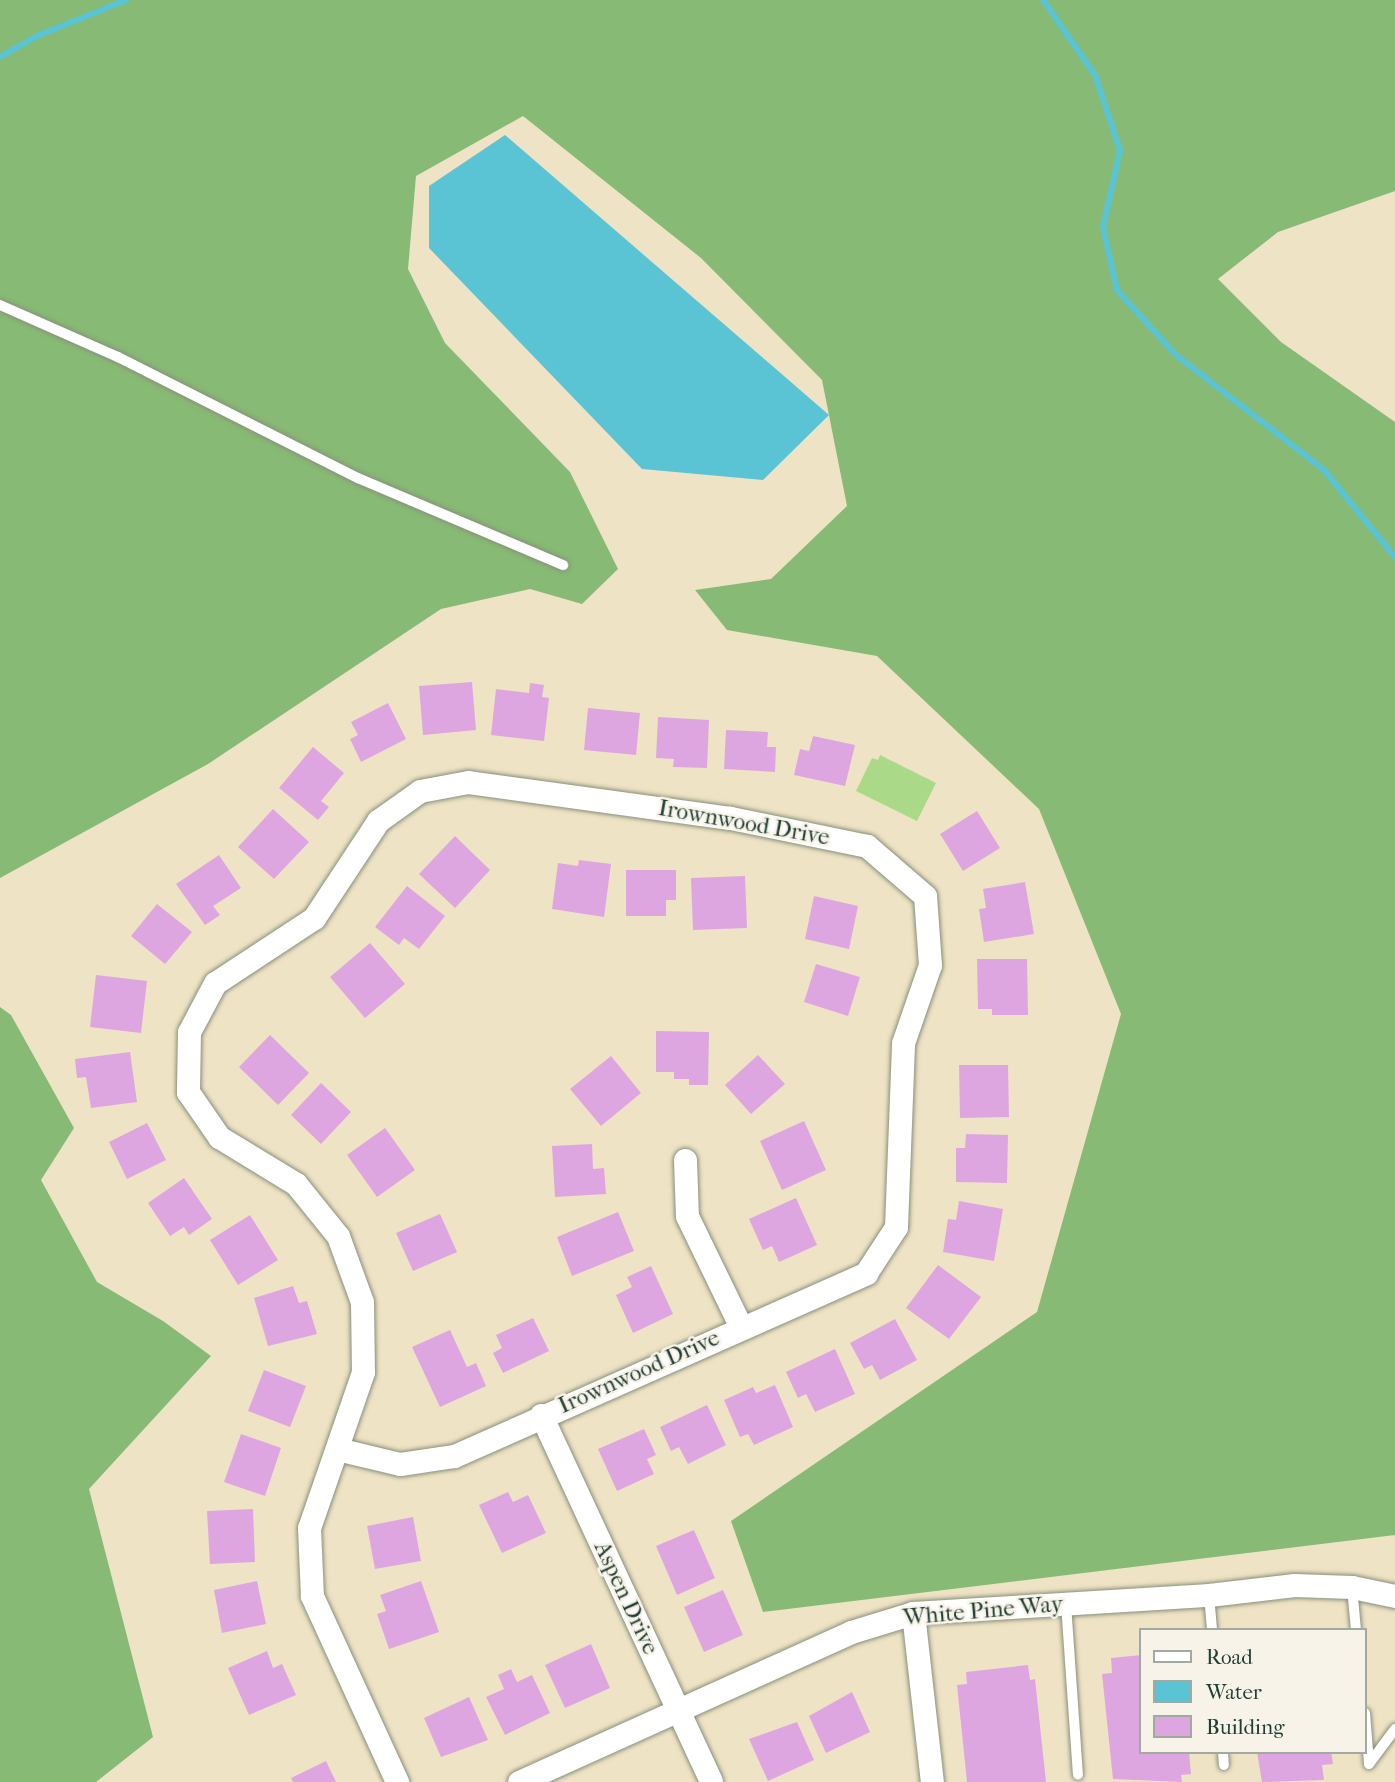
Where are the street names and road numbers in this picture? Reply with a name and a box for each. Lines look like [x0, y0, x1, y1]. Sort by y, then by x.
street label: Irownwood Drive [656, 794, 832, 852]
street label: Irownwood Drive [554, 1324, 724, 1420]
street label: Aspen Drive [588, 1537, 664, 1659]
street label: White Pine Way [902, 1590, 1064, 1632]

